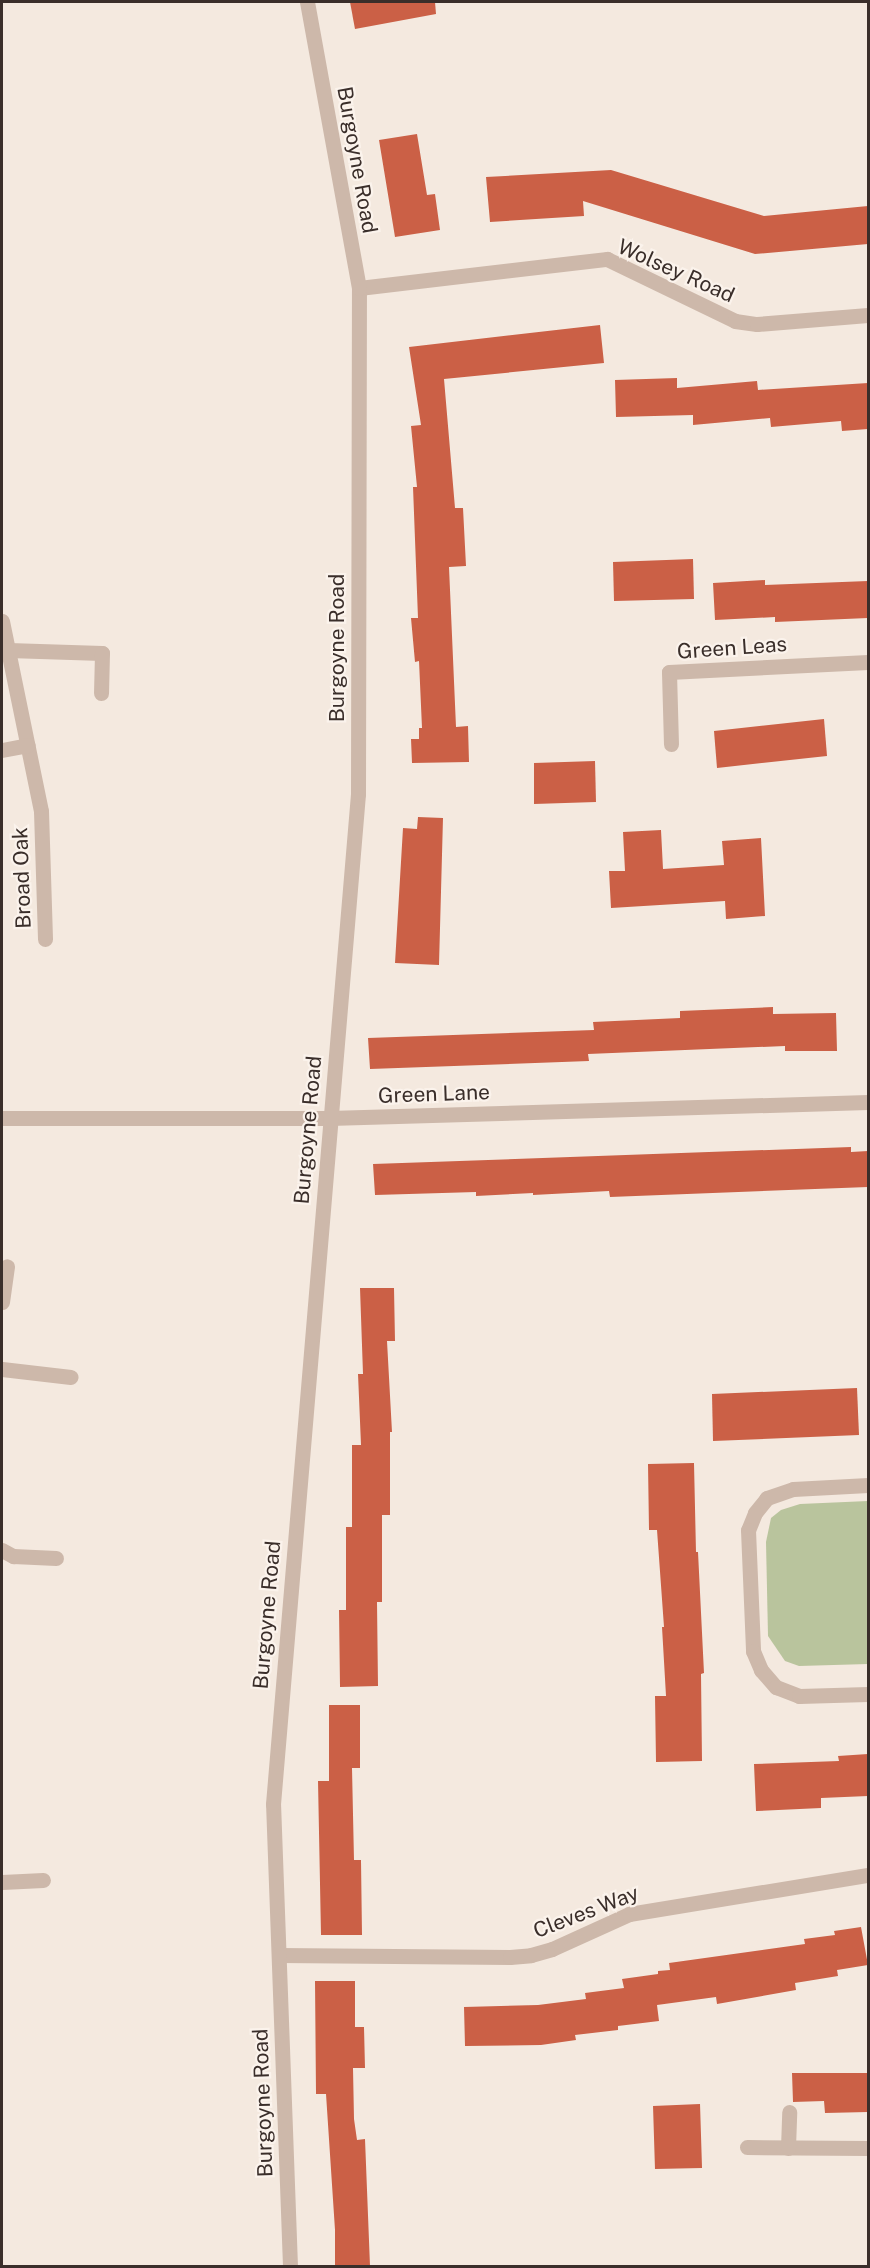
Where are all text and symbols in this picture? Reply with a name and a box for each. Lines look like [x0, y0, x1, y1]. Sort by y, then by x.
street label: Burgoyne Road [332, 85, 382, 235]
street label: Wolsey Road [614, 234, 738, 308]
street label: Burgoyne Road [324, 574, 350, 722]
street label: Green Leas [676, 632, 788, 664]
street label: Broad Oak [8, 827, 36, 929]
street label: Burgoyne Road [289, 1055, 327, 1205]
street label: Green Lane [378, 1079, 490, 1109]
street label: Burgoyne Road [248, 1540, 286, 1690]
street label: Cleves Way [529, 1880, 643, 1944]
street label: Burgoyne Road [248, 2028, 278, 2178]

